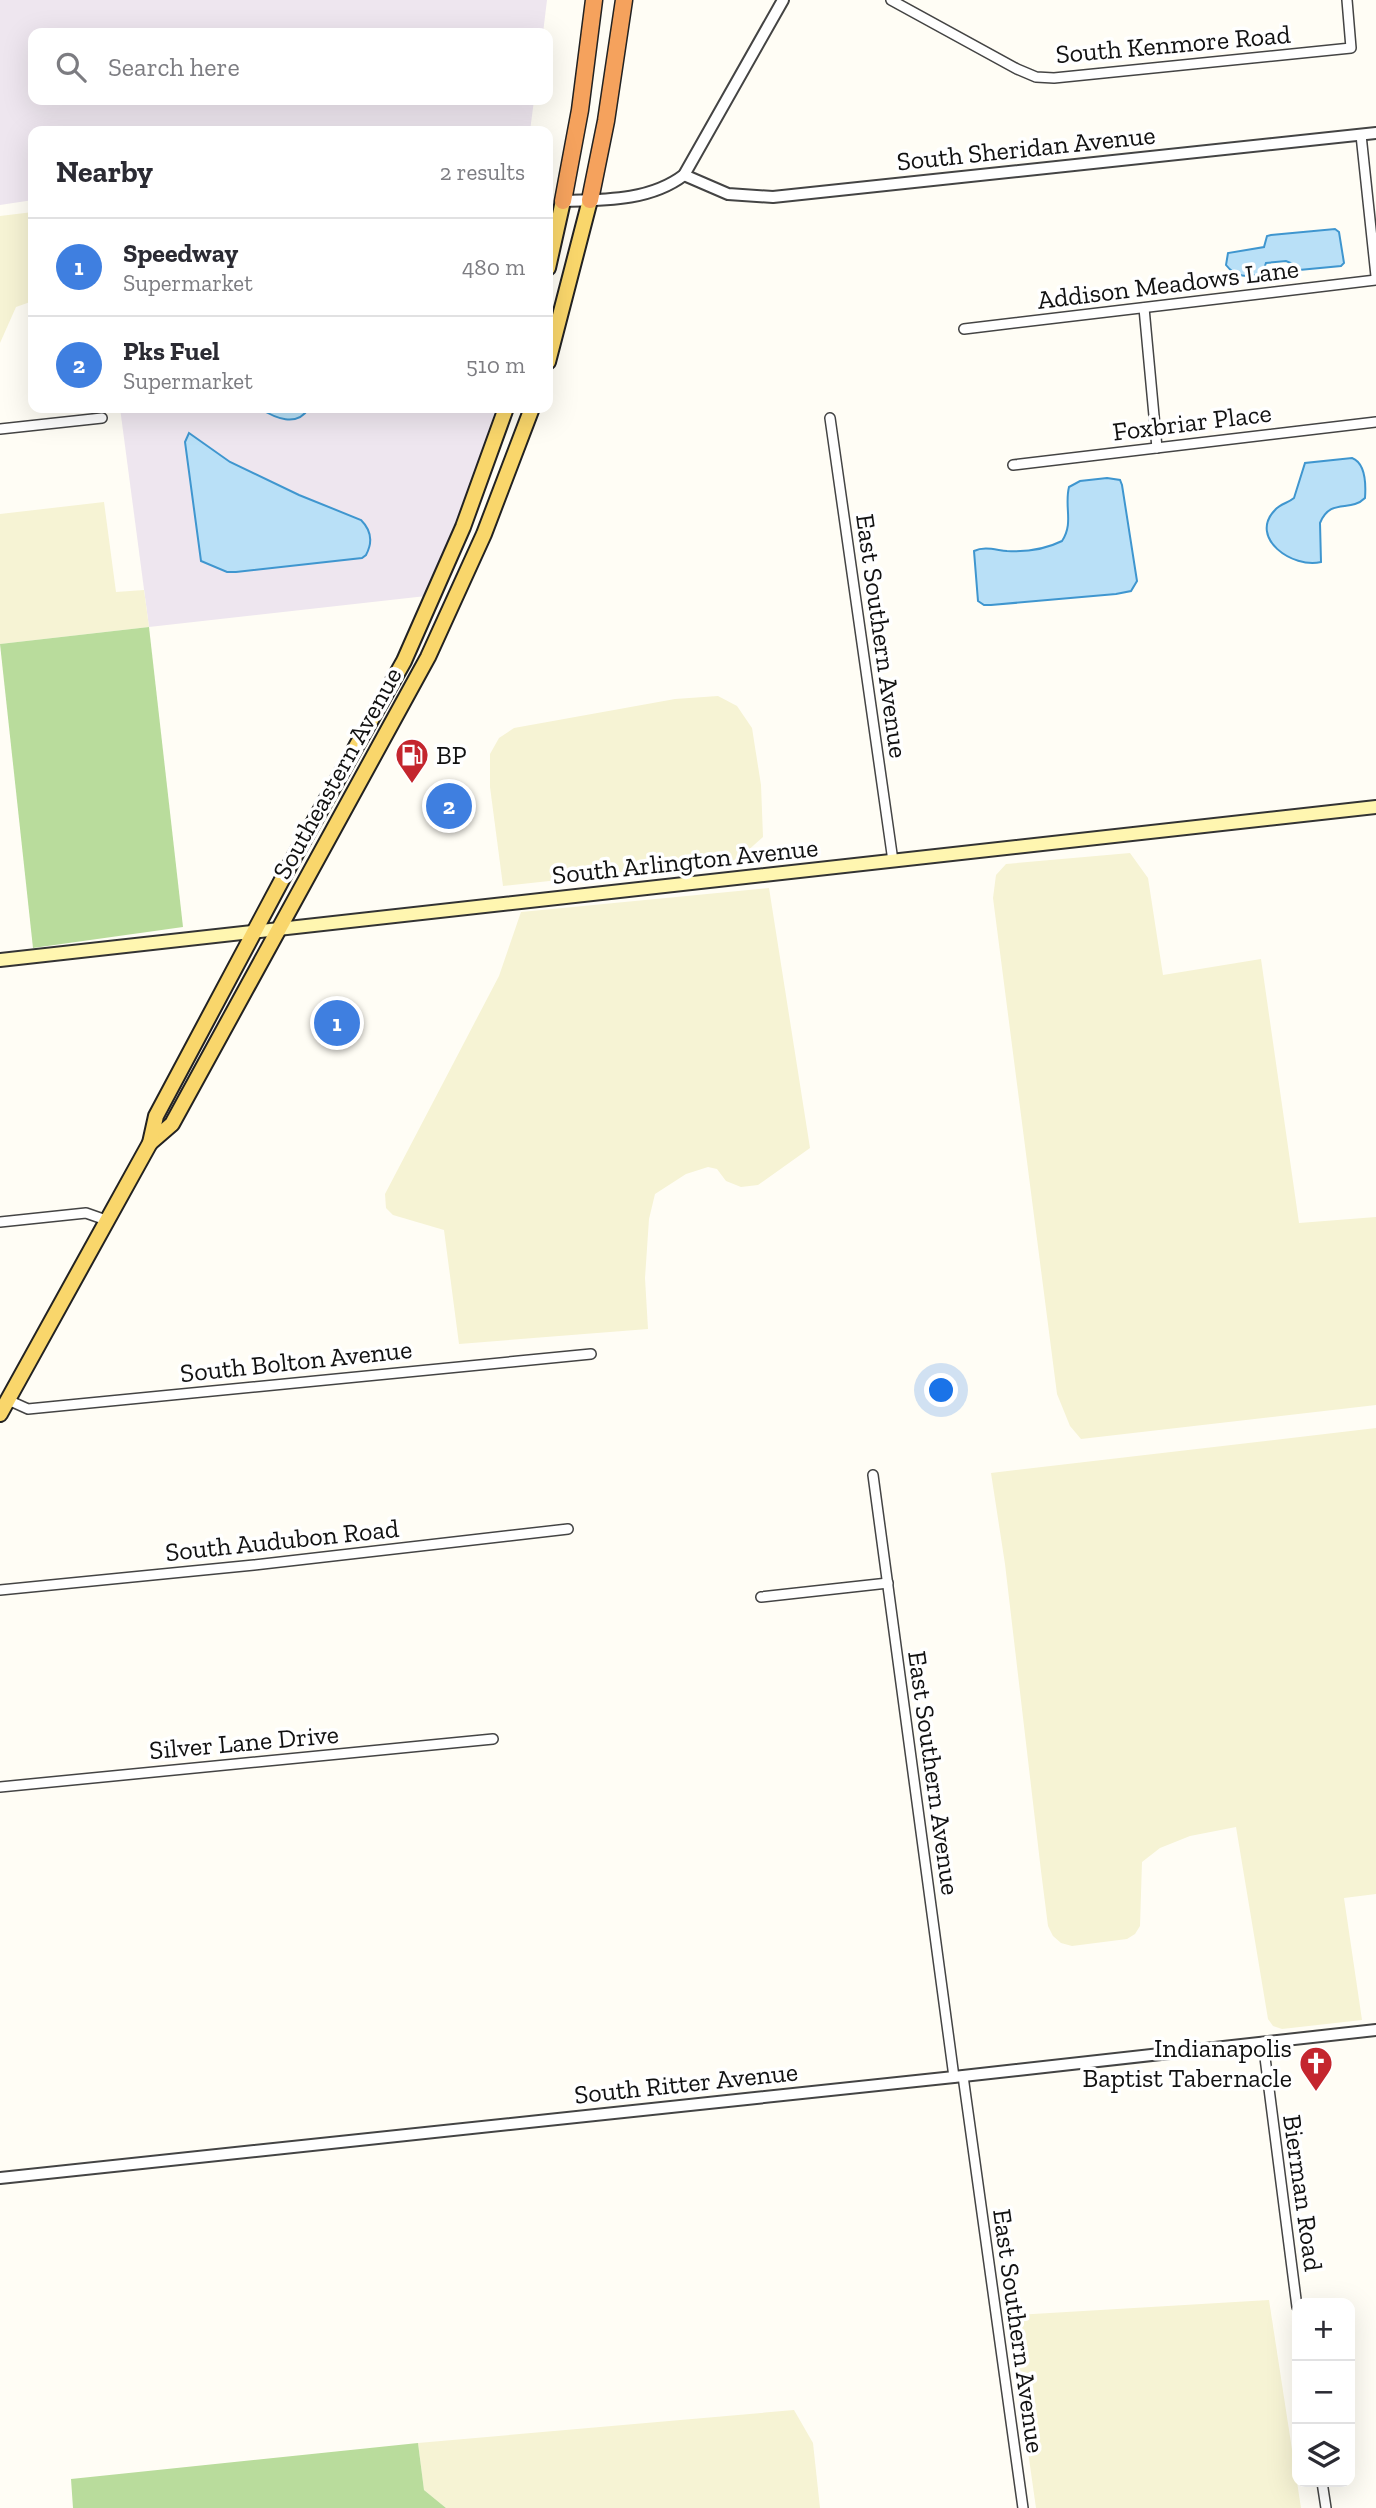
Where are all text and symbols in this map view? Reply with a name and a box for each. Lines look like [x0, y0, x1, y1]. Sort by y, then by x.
street label: South Kenmore Road [1054, 18, 1292, 70]
search box [28, 28, 553, 105]
icon: search [52, 48, 90, 86]
text: Search here [108, 51, 240, 83]
street label: South Sheridan Avenue [895, 119, 1157, 177]
text: Nearby [56, 154, 153, 190]
text: 2 results [440, 158, 525, 186]
text: Speedway [123, 237, 238, 269]
street label: Addison Meadows Lane [1035, 252, 1301, 316]
text: 1 [74, 253, 84, 281]
text: 480 m [462, 253, 525, 281]
text: Supermarket [123, 269, 253, 297]
text: Pks Fuel [123, 335, 220, 367]
text: 2 [73, 351, 85, 379]
text: 510 m [466, 351, 525, 379]
text: Supermarket [123, 367, 253, 395]
street label: Foxbriar Place [1111, 396, 1273, 448]
street label: East Southern Avenue [849, 512, 915, 760]
street label: Southeastern Avenue [265, 661, 409, 885]
fuel station icon: BP [393, 736, 431, 785]
place label: BP [436, 739, 467, 771]
pin: 2 [426, 780, 472, 832]
street label: South Arlington Avenue [550, 831, 820, 891]
pin: 1 [314, 997, 360, 1049]
street label: South Bolton Avenue [178, 1333, 414, 1389]
your location [924, 1373, 958, 1407]
street label: South Audubon Road [164, 1512, 400, 1568]
street label: East Southern Avenue [901, 1649, 967, 1897]
street label: Silver Lane Drive [148, 1718, 340, 1766]
place label: Indianapolis Baptist Tabernacle [1082, 2032, 1292, 2094]
church icon: Indianapolis Baptist Tabernacle [1297, 2044, 1335, 2093]
street label: South Ritter Avenue [573, 2055, 799, 2111]
street label: Bierman Road [1276, 2113, 1330, 2273]
street label: East Southern Avenue [986, 2207, 1052, 2455]
map controls [1292, 2298, 1355, 2487]
button: + [1292, 2298, 1355, 2361]
button: − [1292, 2361, 1355, 2424]
button: layers [1292, 2424, 1355, 2487]

